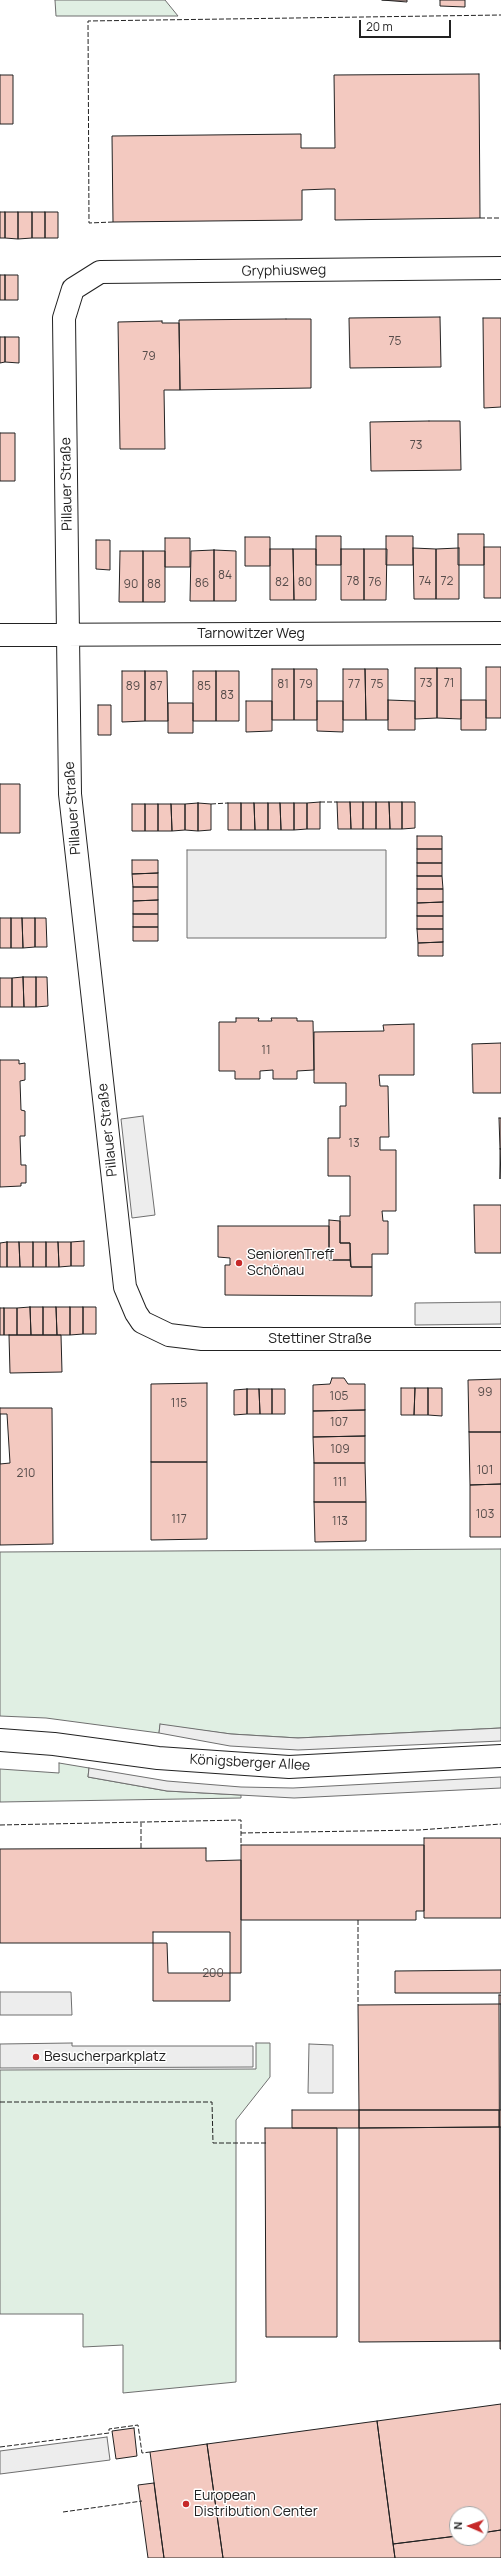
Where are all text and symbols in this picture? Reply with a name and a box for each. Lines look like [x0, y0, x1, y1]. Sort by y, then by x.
scale bar [361, 12, 453, 38]
text: 20 m [366, 18, 393, 35]
street label: Gryphiusweg [242, 262, 326, 280]
house number: 75 [389, 335, 401, 349]
house number: 79 [142, 350, 156, 364]
street label: Pillauer Straße [58, 437, 76, 531]
house number: 73 [410, 439, 422, 453]
house number: 84 [218, 569, 232, 583]
house number: 78 [347, 575, 359, 589]
house number: 74 [419, 575, 431, 589]
house number: 72 [441, 575, 453, 589]
house number: 82 [275, 576, 289, 590]
house number: 80 [298, 576, 312, 590]
house number: 76 [368, 576, 382, 590]
house number: 86 [195, 577, 209, 591]
house number: 90 [124, 578, 138, 592]
house number: 88 [147, 578, 161, 592]
street label: Tarnowitzer Weg [197, 626, 305, 642]
house number: 73 [420, 677, 432, 691]
house number: 71 [444, 677, 454, 691]
house number: 81 [277, 678, 289, 692]
house number: 79 [299, 678, 313, 692]
house number: 77 [348, 678, 360, 692]
house number: 75 [371, 678, 383, 692]
house number: 89 [126, 680, 140, 694]
house number: 87 [150, 680, 162, 694]
house number: 85 [197, 680, 211, 694]
house number: 83 [220, 689, 234, 703]
street label: Pillauer Straße [61, 761, 85, 855]
house number: 11 [261, 1044, 271, 1058]
street label: Pillauer Straße [95, 1083, 121, 1177]
house number: 13 [348, 1137, 360, 1151]
place label: SeniorenTreff Schönau [247, 1247, 334, 1280]
marker: SeniorenTreff Schönau [234, 1258, 244, 1268]
street label: Stettiner Straße [268, 1331, 372, 1347]
house number: 99 [478, 1386, 492, 1400]
house number: 105 [330, 1390, 348, 1404]
house number: 115 [171, 1397, 187, 1411]
house number: 107 [330, 1416, 348, 1430]
house number: 109 [330, 1443, 350, 1457]
house number: 101 [477, 1464, 493, 1478]
house number: 210 [17, 1467, 35, 1481]
house number: 111 [333, 1476, 347, 1490]
house number: 103 [476, 1508, 494, 1522]
house number: 117 [171, 1513, 187, 1527]
house number: 113 [332, 1515, 348, 1529]
street label: Königsberger Allee [189, 1751, 311, 1775]
house number: 200 [202, 1967, 224, 1981]
place label: Besucherparkplatz [44, 2049, 166, 2065]
marker: Besucherparkplatz [31, 2052, 41, 2062]
place label: European Distribution Center [194, 2488, 318, 2520]
marker: European Distribution Center [181, 2499, 191, 2509]
north arrow [449, 2506, 489, 2546]
text: N [450, 2521, 465, 2530]

